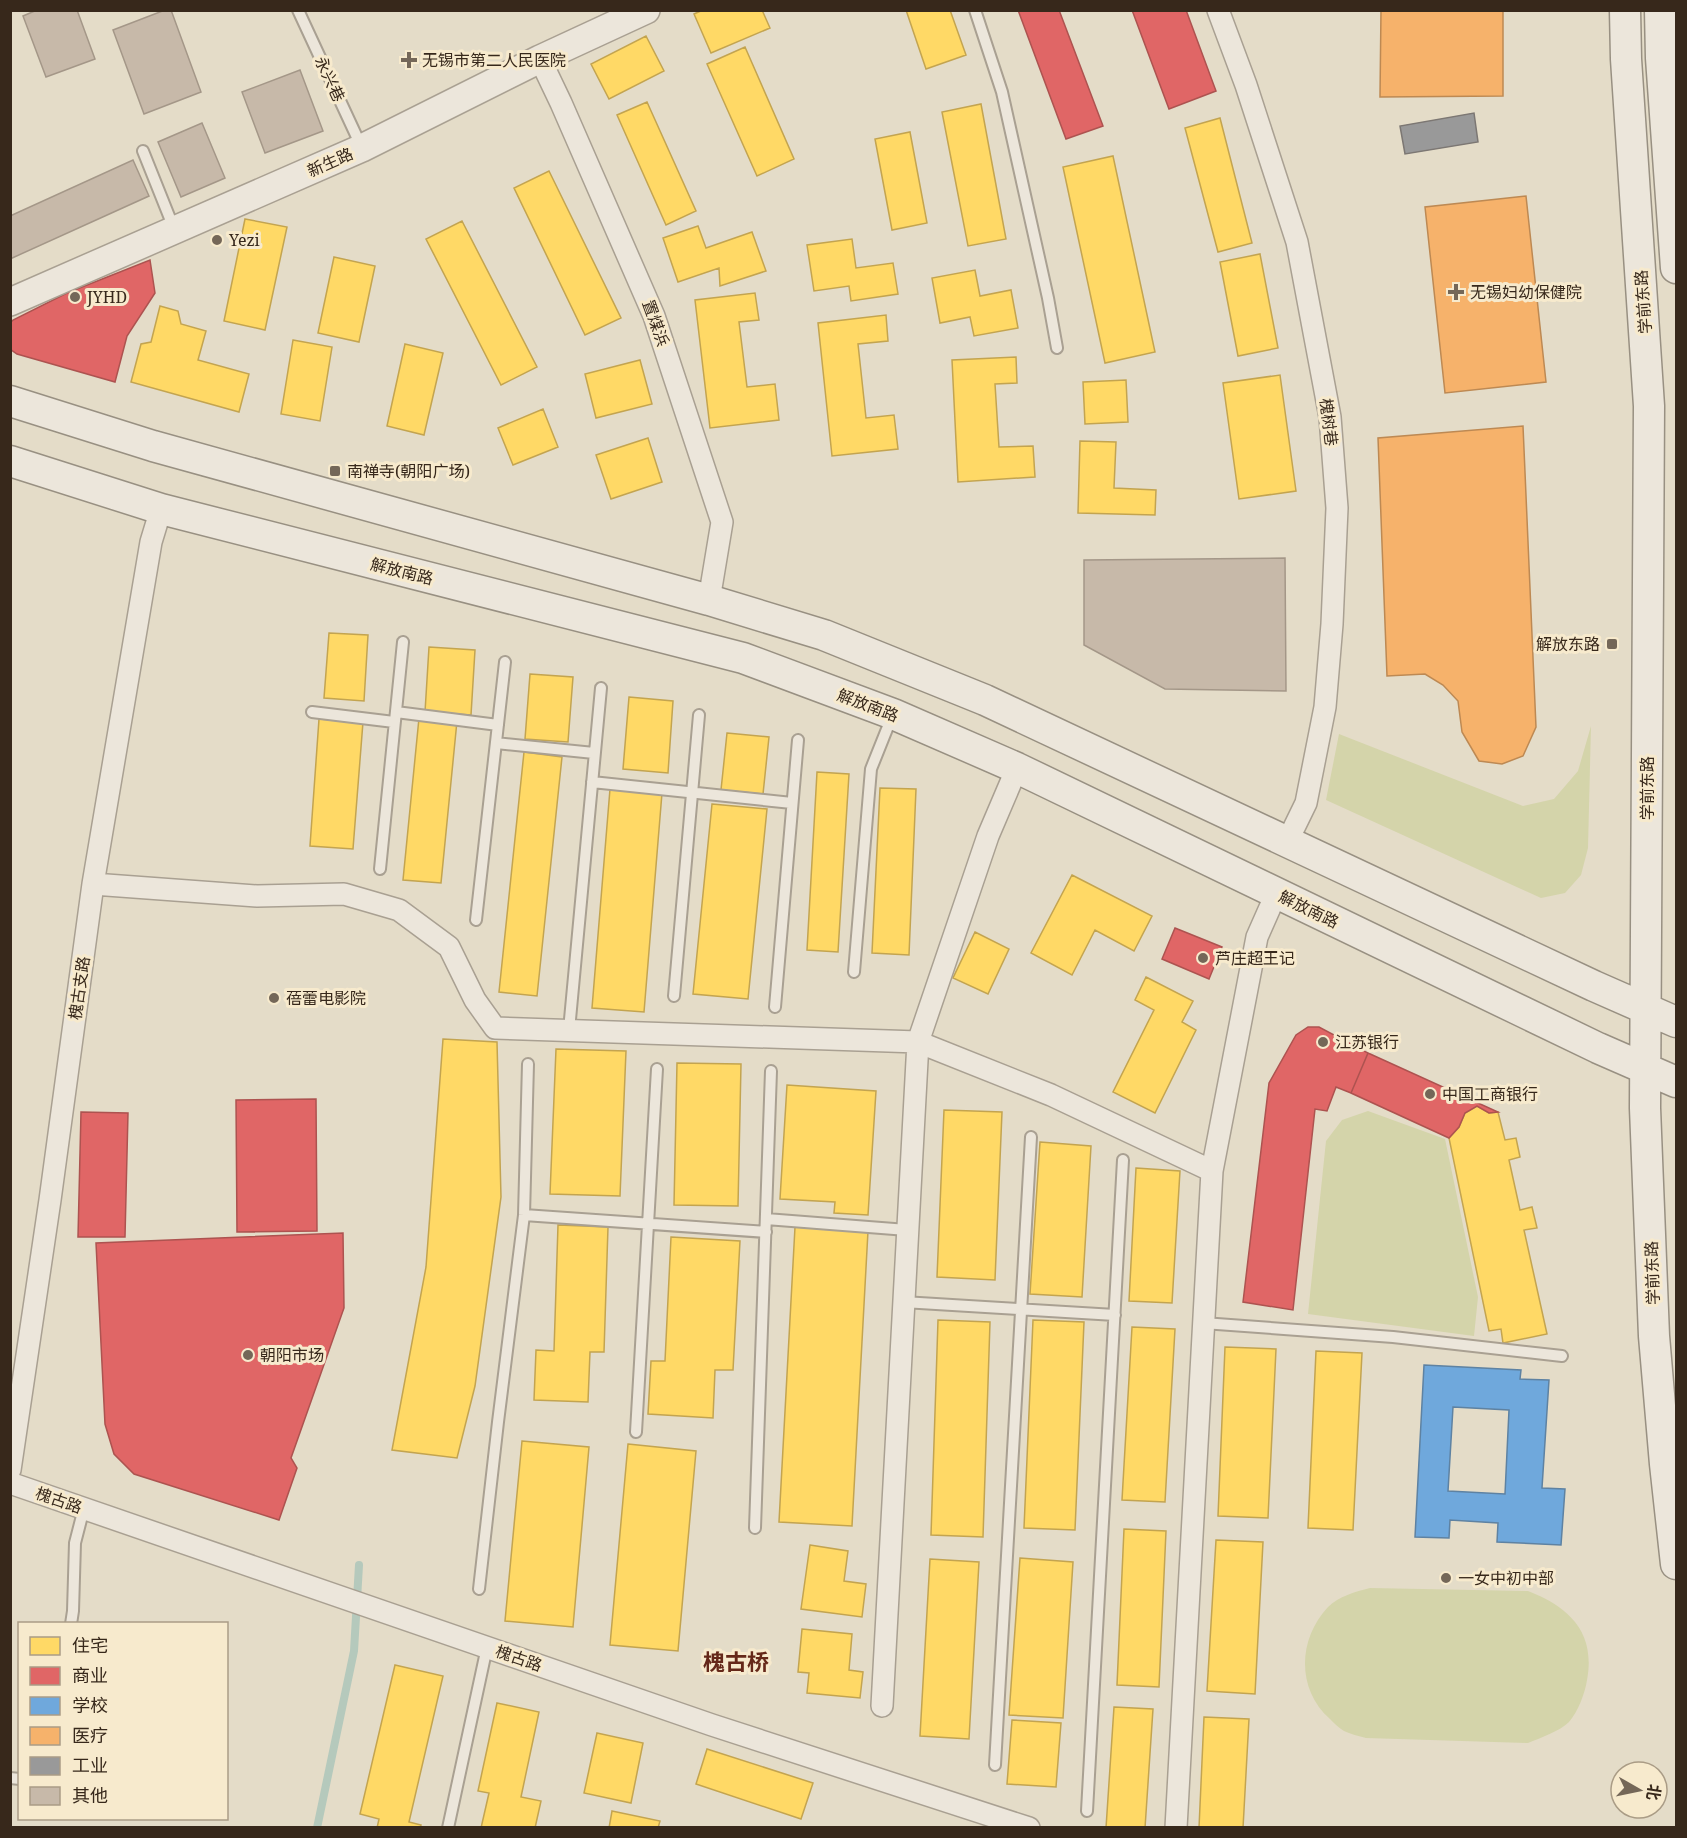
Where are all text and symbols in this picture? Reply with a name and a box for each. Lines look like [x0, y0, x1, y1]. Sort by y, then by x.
place label: 无锡市第二人民医院 [422, 49, 566, 71]
marker: 无锡市第二人民医院 [400, 51, 418, 69]
street label: 永兴巷 [310, 53, 350, 105]
street label: 新生路 [304, 142, 356, 182]
place label: Yezi [228, 229, 260, 251]
marker: Yezi [210, 233, 224, 247]
street label: 学前东路 [1630, 269, 1656, 335]
place label: 无锡妇幼保健院 [1470, 281, 1582, 303]
marker: 无锡妇幼保健院 [1447, 283, 1465, 301]
place label: JYHD [86, 286, 127, 308]
marker: JYHD [68, 290, 82, 304]
street label: 置煤浜 [637, 297, 675, 349]
street label: 槐树巷 [1315, 397, 1343, 447]
place label: 南禅寺(朝阳广场) [347, 460, 470, 482]
marker: 南禅寺(朝阳广场) [328, 464, 342, 478]
street label: 解放南路 [368, 553, 436, 589]
place label: 解放东路 [1536, 633, 1600, 655]
marker: 解放东路 [1605, 637, 1619, 651]
street label: 解放南路 [834, 683, 902, 727]
street label: 学前东路 [1636, 756, 1658, 820]
street label: 解放南路 [1275, 885, 1343, 933]
place label: 芦庄超王记 [1215, 947, 1295, 969]
marker: 芦庄超王记 [1196, 951, 1210, 965]
street label: 槐古支路 [64, 955, 94, 1021]
place label: 蓓蕾电影院 [286, 987, 366, 1009]
marker: 蓓蕾电影院 [267, 991, 281, 1005]
place label: 江苏银行 [1335, 1031, 1399, 1053]
marker: 江苏银行 [1316, 1035, 1330, 1049]
place label: 中国工商银行 [1442, 1083, 1538, 1105]
marker: 中国工商银行 [1423, 1087, 1437, 1101]
street label: 学前东路 [1640, 1241, 1664, 1305]
place label: 朝阳市场 [260, 1344, 324, 1366]
marker: 朝阳市场 [241, 1348, 255, 1362]
street label: 槐古路 [33, 1482, 85, 1518]
place label: 一女中初中部 [1458, 1567, 1554, 1589]
marker: 一女中初中部 [1439, 1571, 1453, 1585]
legend [18, 1622, 228, 1820]
text: 住宅 [72, 1633, 108, 1657]
street label: 槐古路 [493, 1640, 545, 1676]
district label: 槐古桥 [703, 1646, 769, 1676]
text: 商业 [72, 1663, 108, 1687]
text: 学校 [72, 1693, 108, 1717]
text: 医疗 [72, 1723, 108, 1747]
text: 工业 [72, 1753, 108, 1777]
north arrow [1609, 1760, 1669, 1820]
text: 其他 [72, 1783, 108, 1807]
text: 北 [1642, 1783, 1666, 1802]

